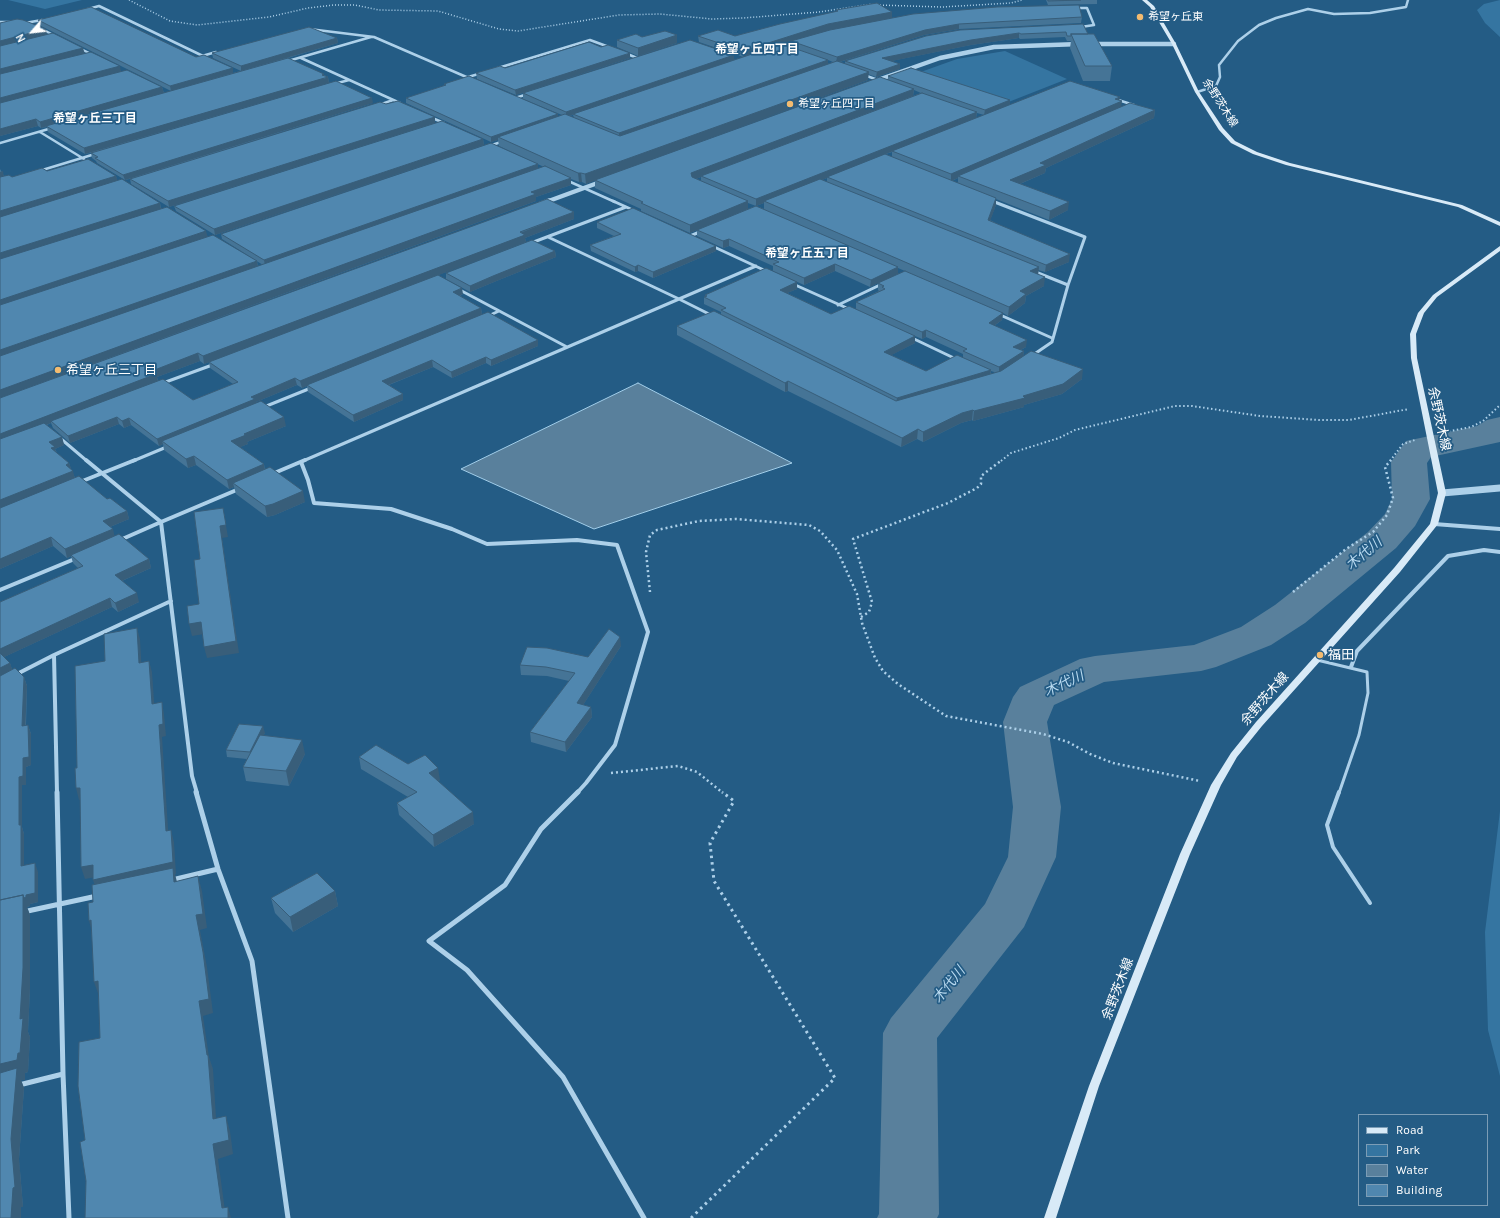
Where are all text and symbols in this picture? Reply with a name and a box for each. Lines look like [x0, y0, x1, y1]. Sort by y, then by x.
place label: 希望ヶ丘東 [1148, 10, 1203, 24]
north arrow [12, 12, 52, 52]
marker: 希望ヶ丘東 [1135, 12, 1145, 22]
text: N [13, 31, 29, 44]
district label: 希望ヶ丘四丁目 [715, 43, 799, 57]
street label: 余野茨木線 [1199, 76, 1241, 130]
place label: 希望ヶ丘四丁目 [798, 97, 875, 111]
marker: 希望ヶ丘四丁目 [785, 99, 795, 109]
district label: 希望ヶ丘三丁目 [53, 112, 137, 126]
district label: 希望ヶ丘五丁目 [765, 247, 849, 261]
place label: 希望ヶ丘三丁目 [66, 362, 157, 378]
marker: 希望ヶ丘三丁目 [53, 365, 63, 375]
street label: 余野茨木線 [1425, 386, 1453, 452]
water label: 木代川 [1343, 534, 1385, 574]
place label: 福田 [1328, 647, 1354, 663]
marker: 福田 [1315, 650, 1325, 660]
water label: 木代川 [1041, 668, 1087, 700]
street label: 余野茨木線 [1238, 669, 1292, 729]
street label: 余野茨木線 [1099, 956, 1137, 1022]
water label: 木代川 [929, 963, 969, 1007]
legend [1358, 1114, 1488, 1206]
text: Road [1396, 1123, 1424, 1137]
text: Park [1396, 1143, 1420, 1157]
text: Water [1396, 1163, 1428, 1177]
text: Building [1396, 1183, 1442, 1197]

